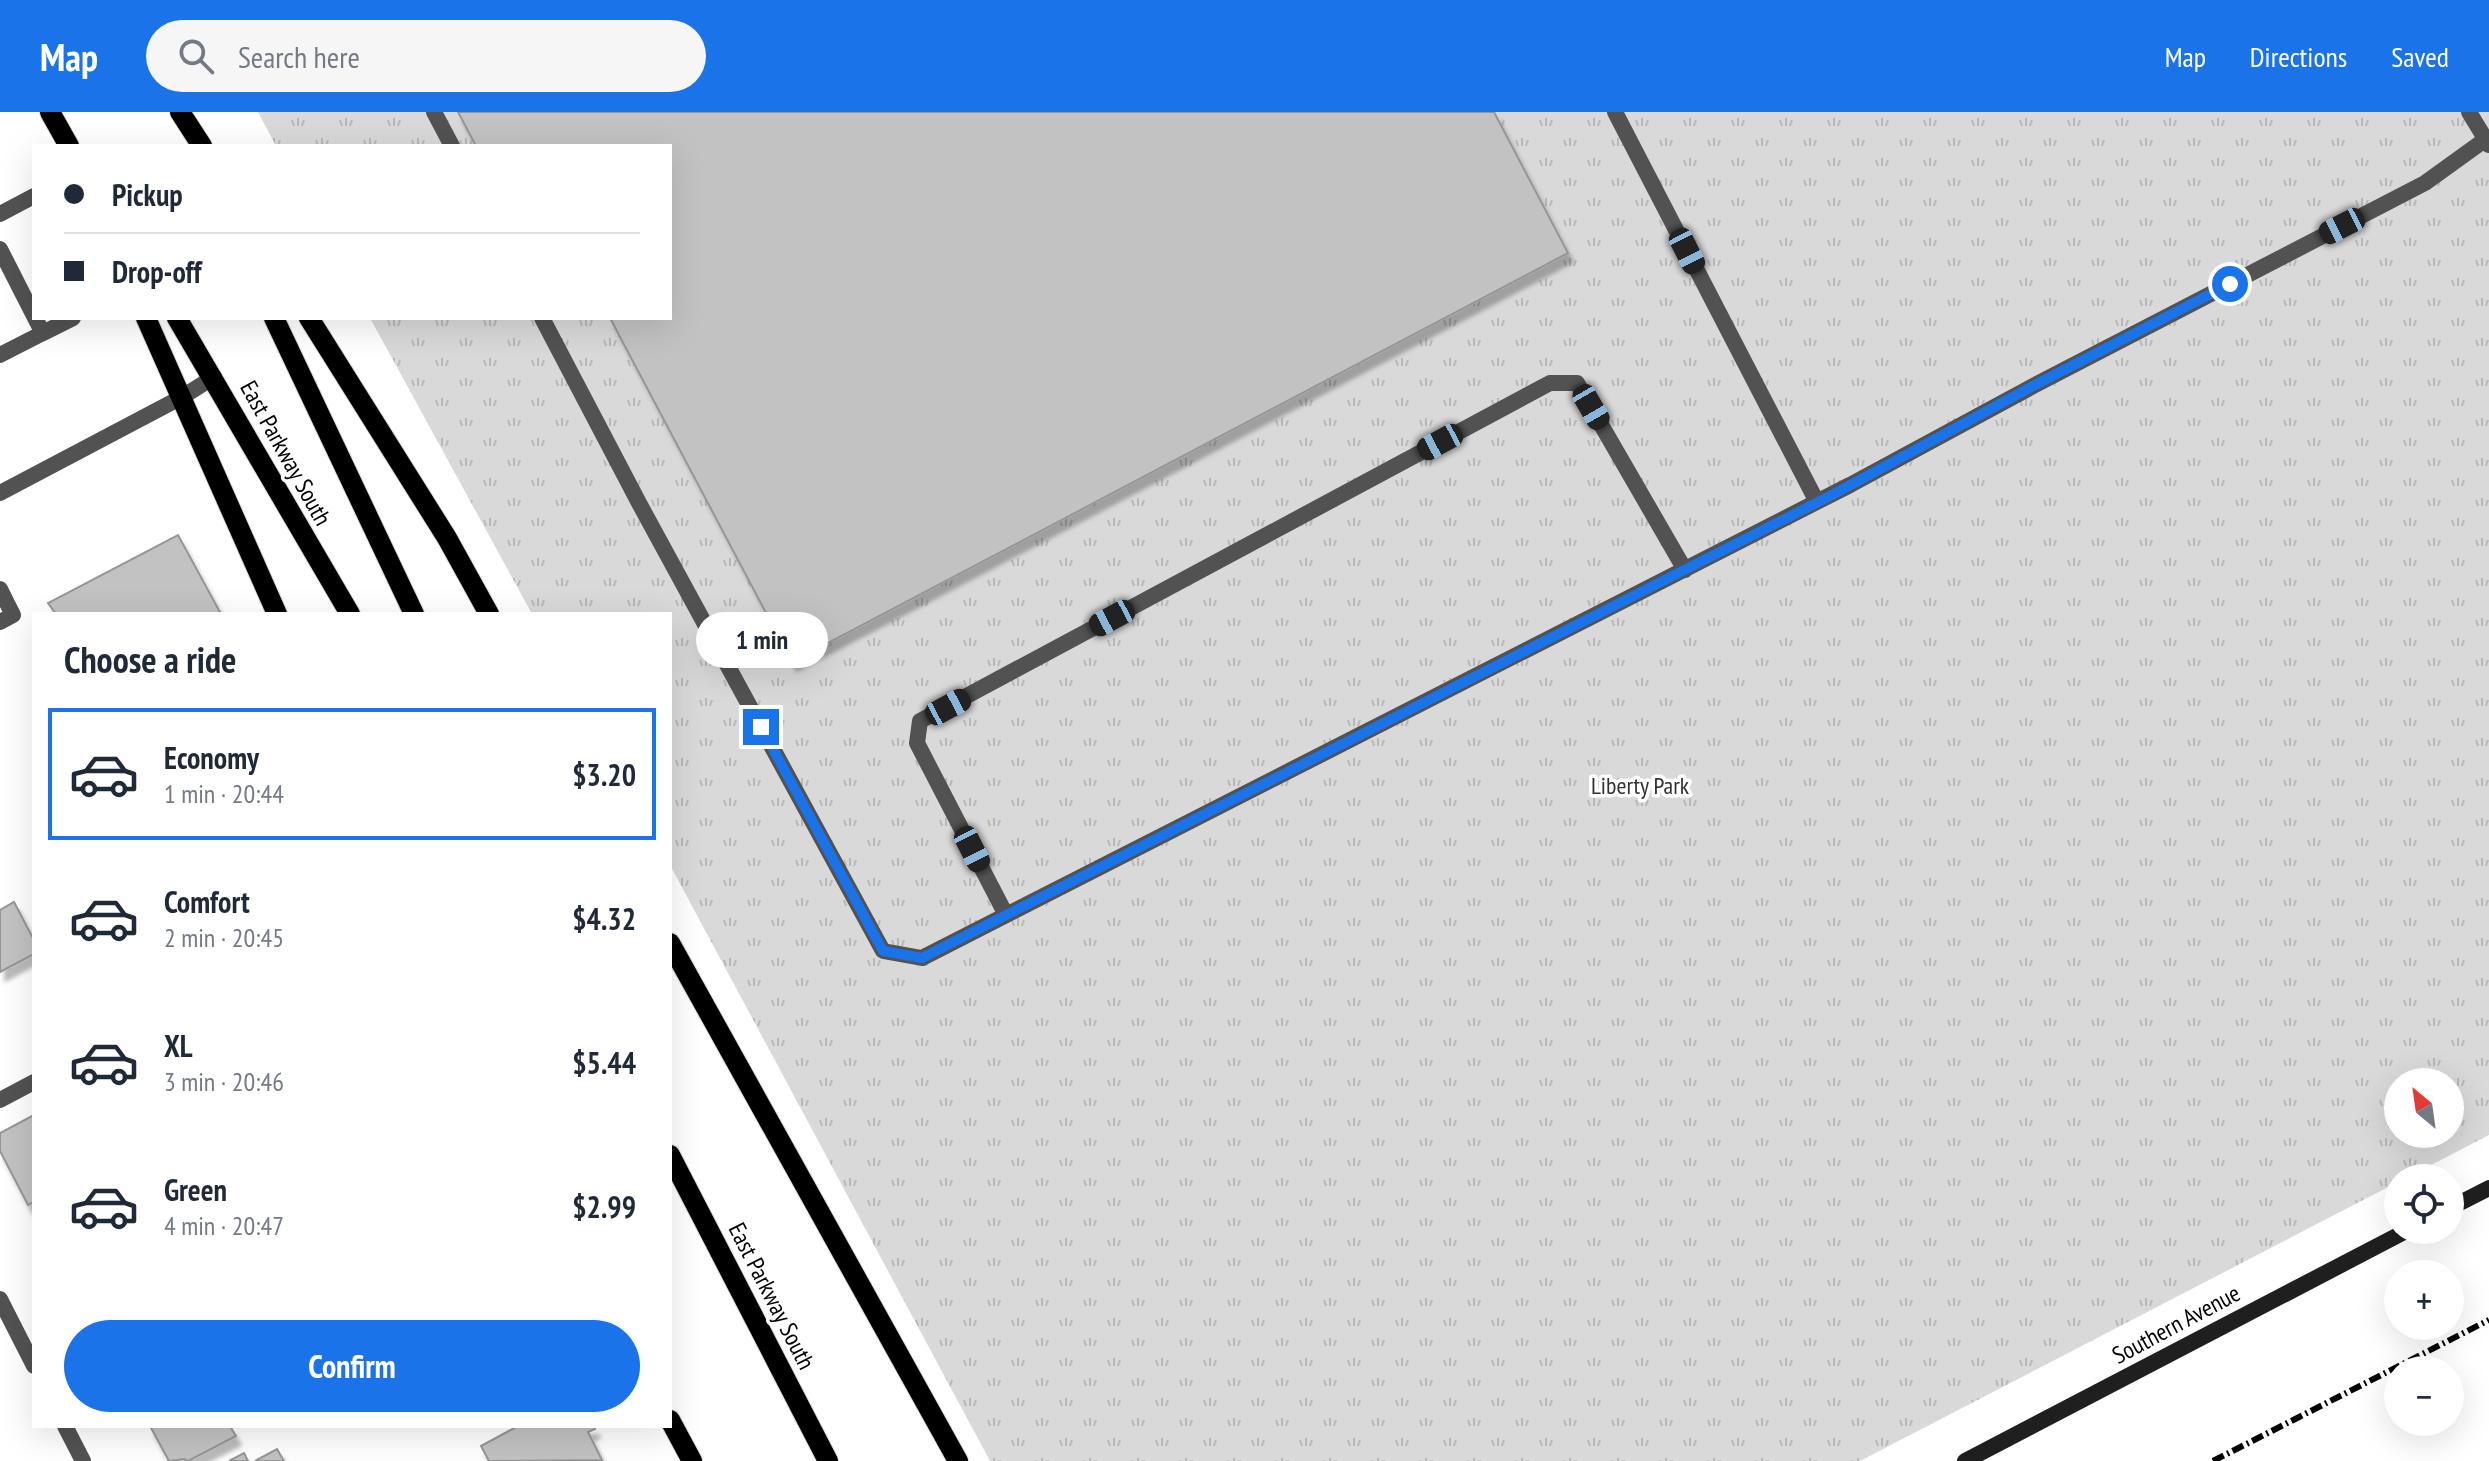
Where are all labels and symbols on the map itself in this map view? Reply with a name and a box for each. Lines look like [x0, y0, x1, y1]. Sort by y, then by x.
car [2315, 204, 2369, 248]
car [1665, 224, 1709, 278]
route start [2212, 266, 2248, 302]
street label: East Parkway South [233, 375, 339, 531]
car [1569, 380, 1613, 434]
car [1413, 420, 1467, 464]
car [1085, 596, 1139, 640]
callout: 1 min [695, 611, 827, 667]
car [921, 685, 975, 729]
route end [743, 709, 779, 745]
park label: Liberty Park [1591, 770, 1690, 801]
car [950, 822, 994, 876]
north arrow [2384, 1068, 2464, 1148]
street label: East Parkway South [722, 1217, 822, 1375]
street label: Southern Avenue [2107, 1277, 2245, 1371]

